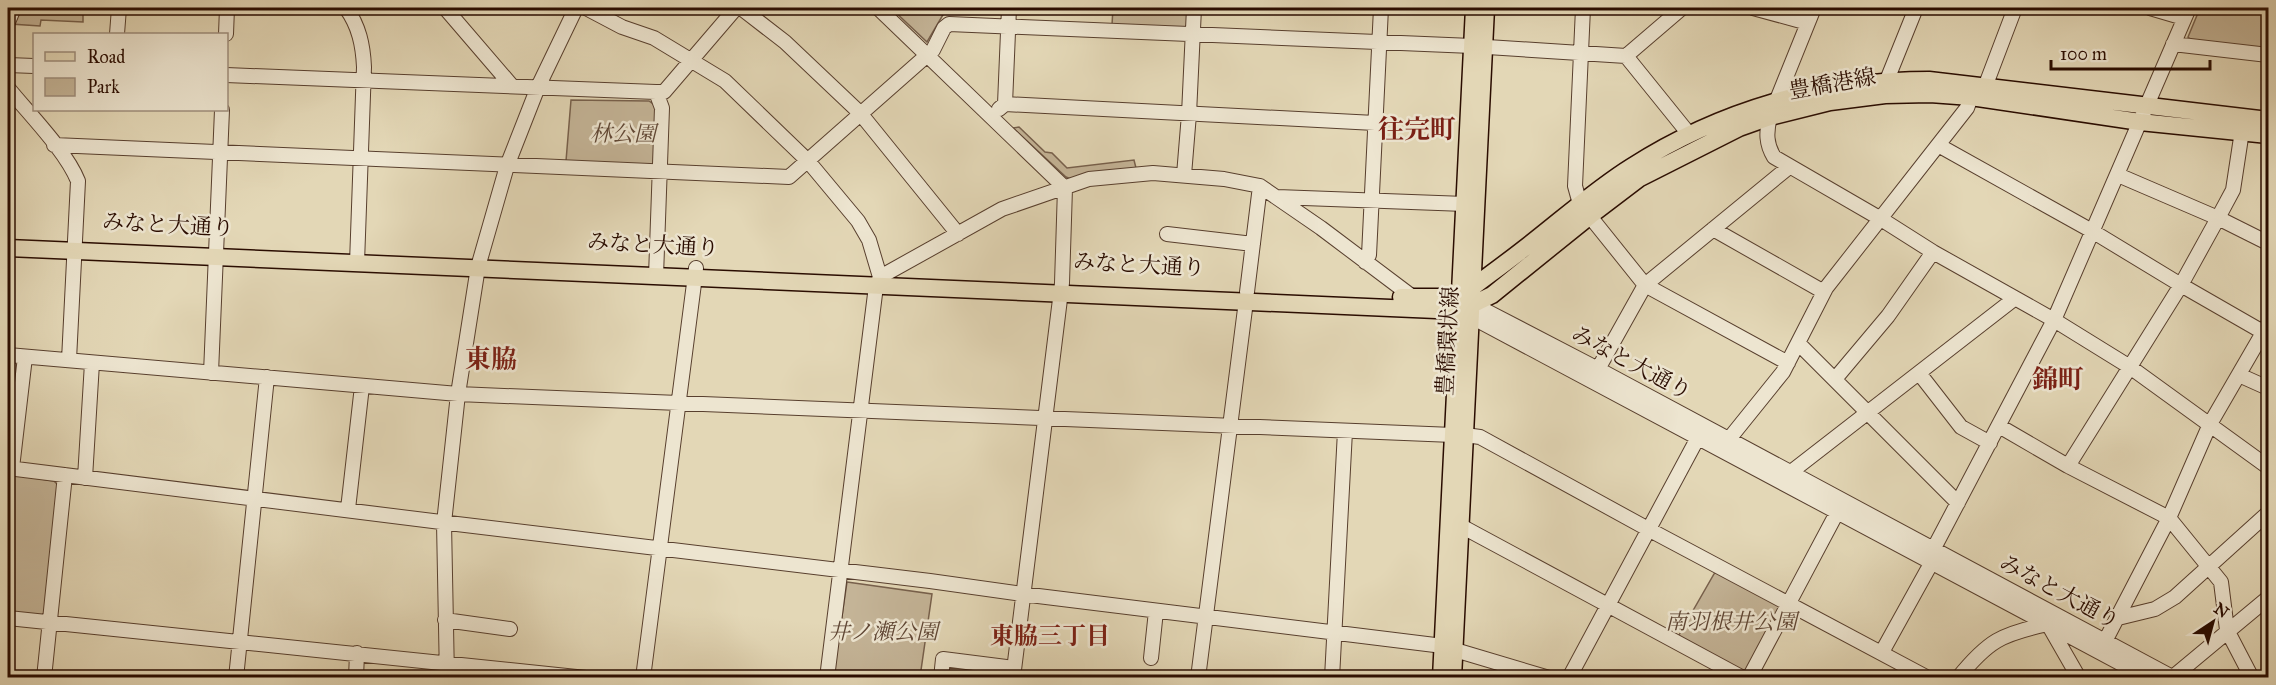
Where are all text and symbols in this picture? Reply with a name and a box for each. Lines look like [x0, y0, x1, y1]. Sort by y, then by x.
legend [33, 33, 228, 111]
scale bar [2051, 33, 2210, 71]
text: 100 m [2060, 43, 2107, 65]
text: Road [87, 46, 125, 68]
street label: 豊橋港線 [1786, 63, 1878, 104]
text: Park [87, 76, 120, 98]
district label: 往完町 [1378, 113, 1456, 145]
park label: 林公園 [590, 120, 659, 147]
street label: みなと大通り [101, 208, 235, 241]
street label: みなと大通り [586, 228, 720, 261]
street label: みなと大通り [1072, 248, 1206, 281]
street label: 豊橋環状線 [1431, 285, 1464, 397]
street label: みなと大通り [1567, 320, 1696, 405]
district label: 東脇 [465, 343, 517, 375]
district label: 錦町 [2032, 363, 2084, 395]
street label: みなと大通り [1995, 549, 2124, 634]
north arrow [2183, 592, 2243, 652]
text: N [2210, 599, 2233, 622]
park label: 南羽根井公園 [1665, 608, 1800, 635]
park label: 井ノ瀬公園 [828, 618, 941, 645]
district label: 東脇三丁目 [990, 621, 1110, 651]

